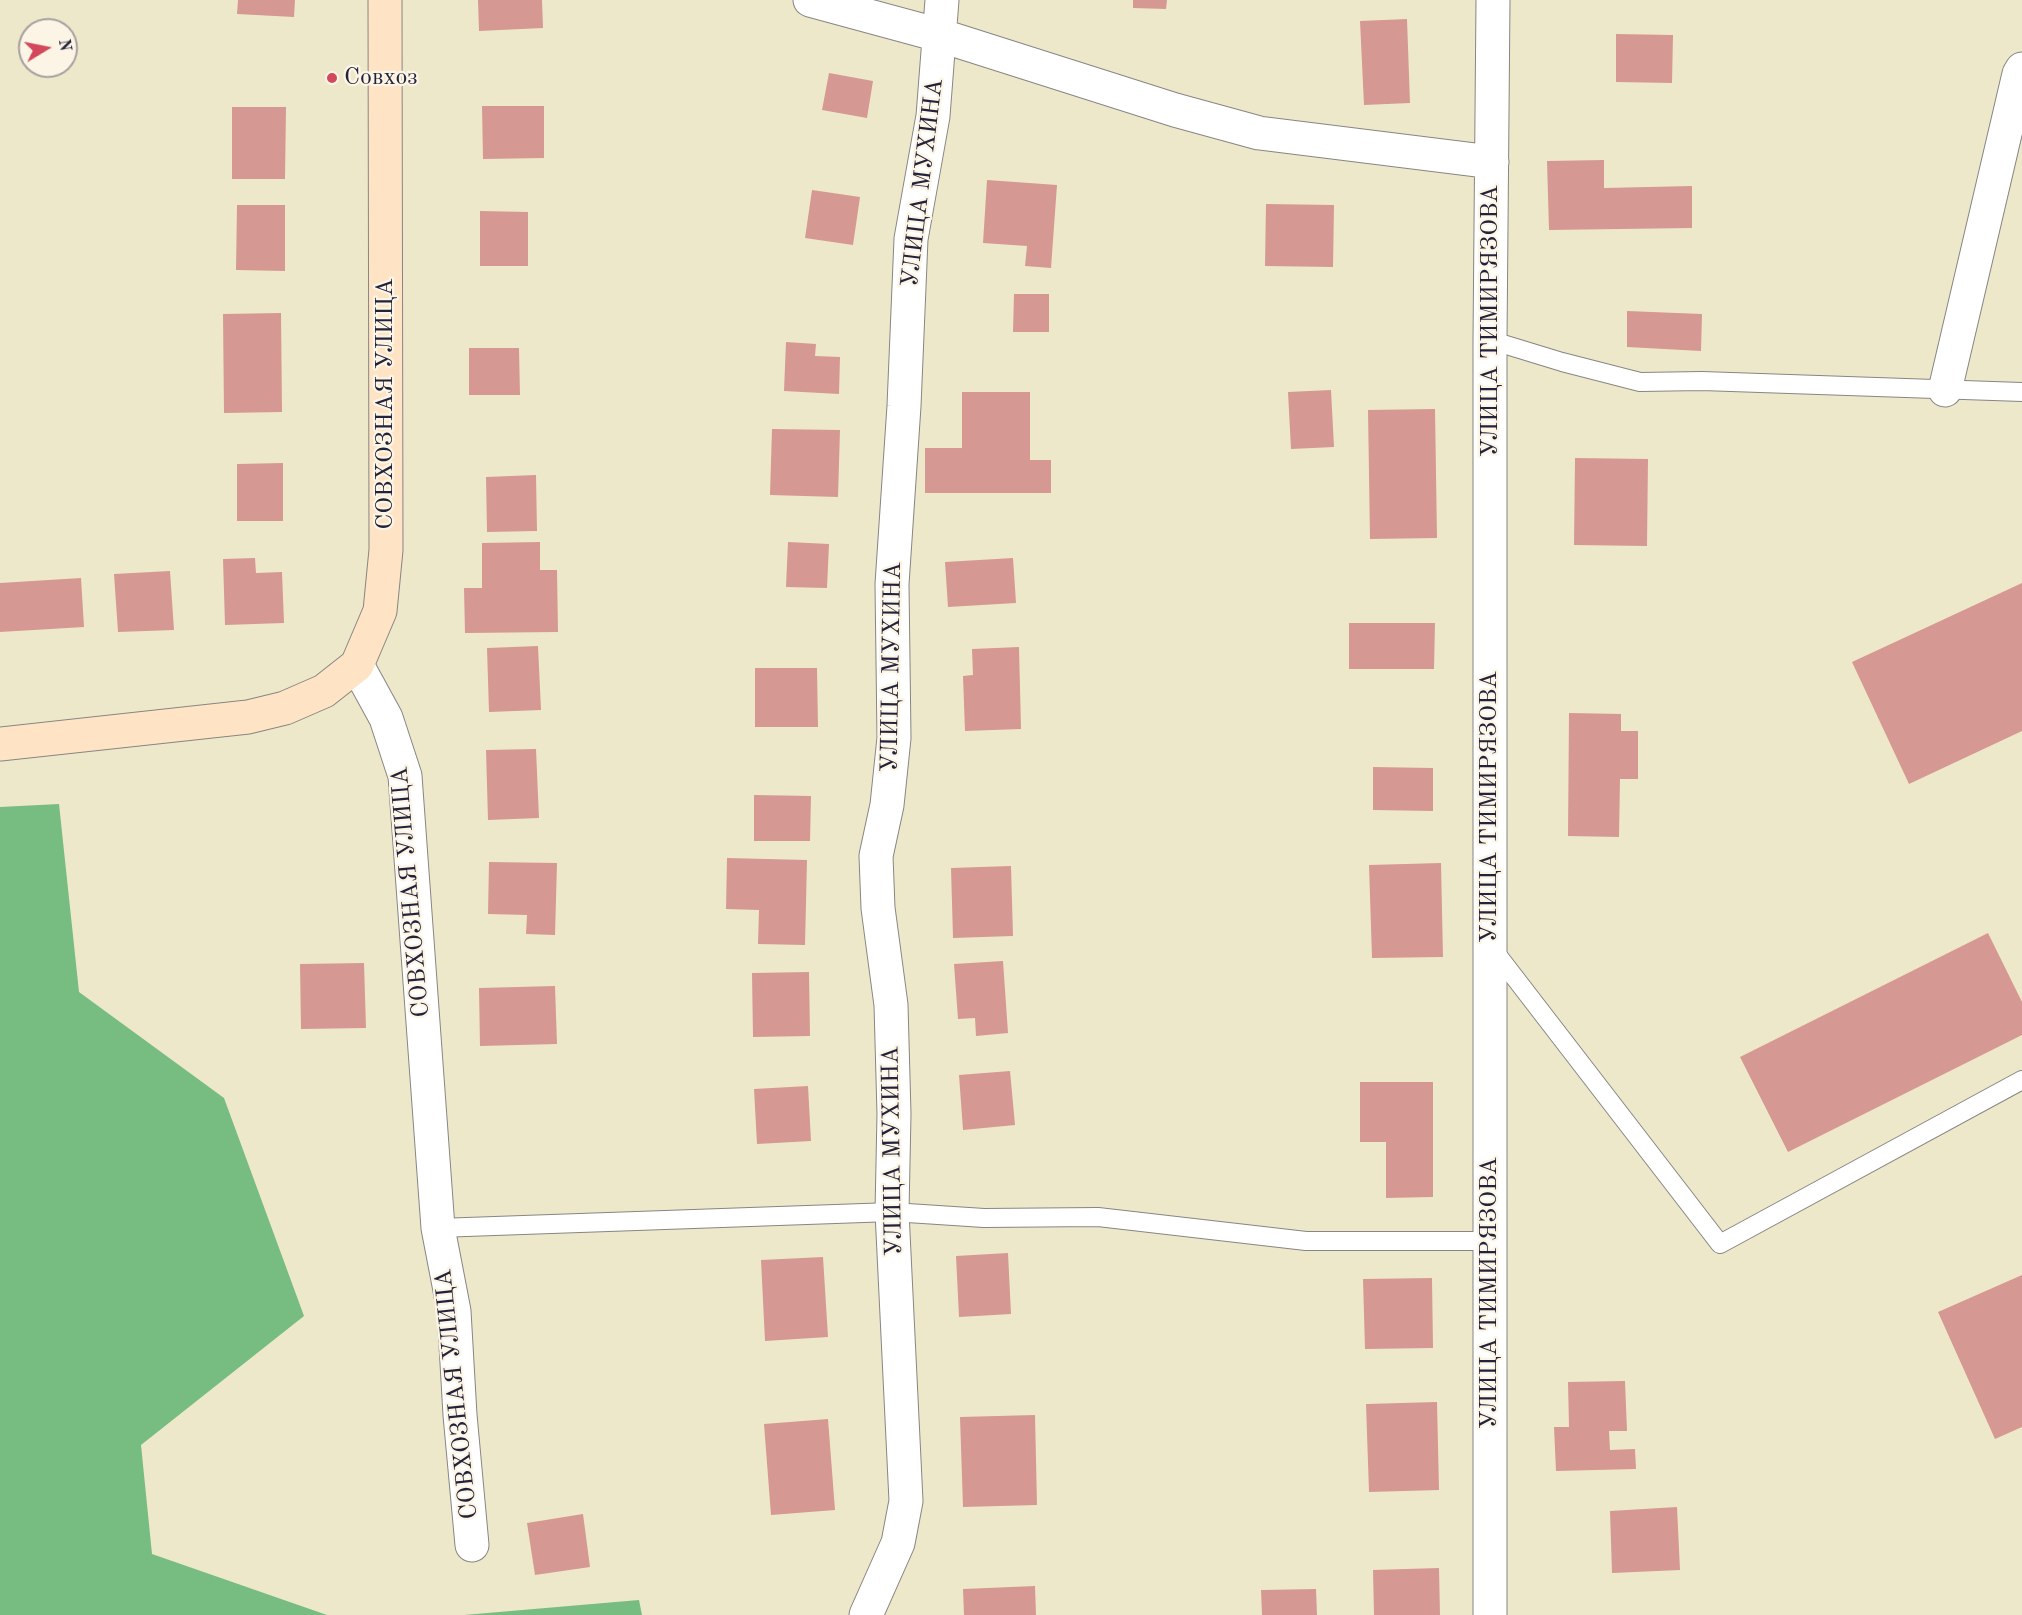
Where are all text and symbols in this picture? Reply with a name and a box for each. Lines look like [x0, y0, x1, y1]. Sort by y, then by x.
north arrow [18, 18, 78, 78]
text: N [55, 38, 73, 53]
place label: Совхоз [344, 64, 418, 92]
marker: Совхоз [325, 71, 339, 85]
street label: УЛИЦА МУХИНА [896, 77, 950, 289]
street label: УЛИЦА ТИМИРЯЗОВА [1477, 185, 1505, 457]
street label: СОВХОЗНАЯ УЛИЦА [372, 278, 400, 530]
street label: УЛИЦА МУХИНА [876, 562, 908, 772]
street label: УЛИЦА ТИМИРЯЗОВА [1476, 671, 1504, 943]
street label: СОВХОЗНАЯ УЛИЦА [386, 765, 436, 1019]
street label: УЛИЦА МУХИНА [877, 1046, 909, 1256]
street label: УЛИЦА ТИМИРЯЗОВА [1476, 1157, 1504, 1429]
street label: СОВХОЗНАЯ УЛИЦА [430, 1267, 484, 1521]

